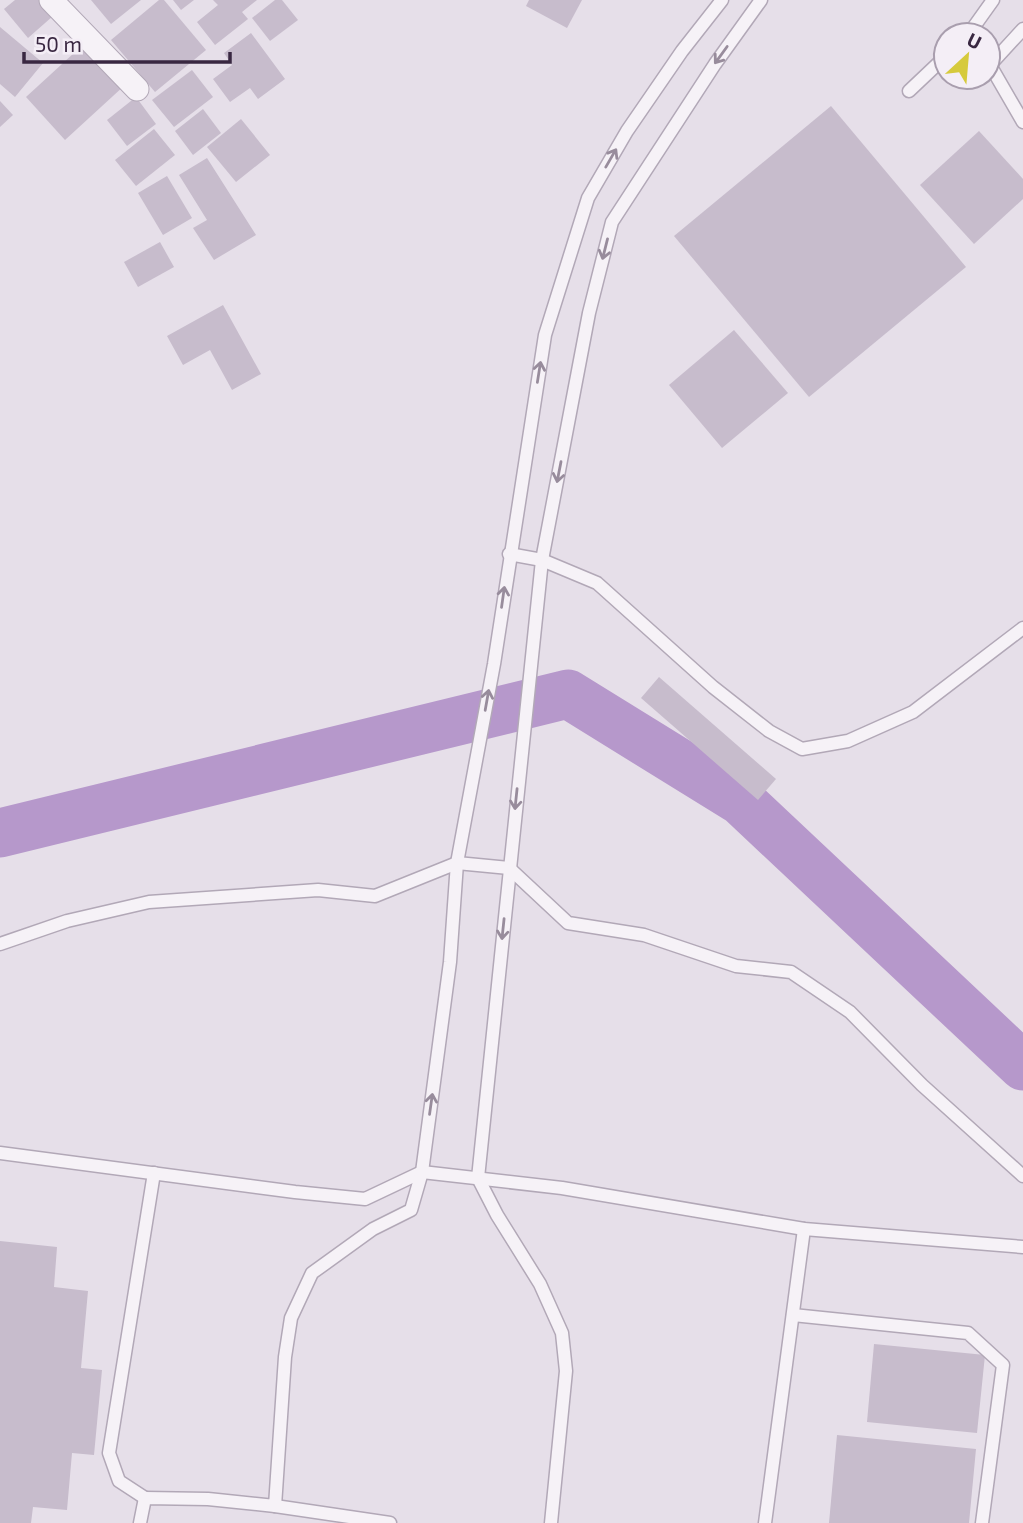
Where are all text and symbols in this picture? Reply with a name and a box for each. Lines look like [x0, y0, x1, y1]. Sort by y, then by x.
scale bar [24, 21, 231, 65]
north arrow [932, 21, 1002, 91]
text: U [964, 27, 986, 53]
text: 50 m [35, 31, 82, 56]
one-way arrow [714, 45, 728, 64]
one-way arrow [604, 148, 618, 168]
one-way arrow [598, 237, 611, 260]
one-way arrow [533, 361, 546, 384]
one-way arrow [552, 460, 566, 483]
one-way arrow [497, 586, 510, 608]
one-way arrow [481, 689, 494, 712]
one-way arrow [510, 787, 523, 810]
one-way arrow [497, 917, 510, 940]
one-way arrow [425, 1093, 438, 1116]

